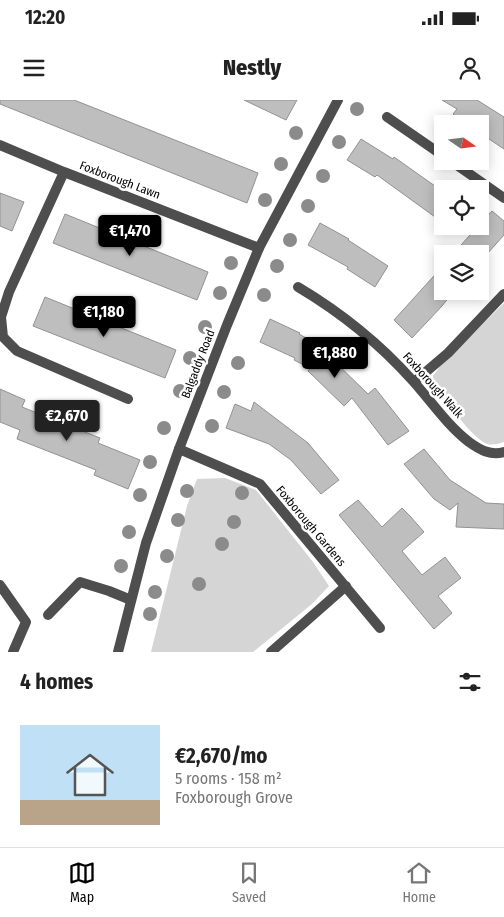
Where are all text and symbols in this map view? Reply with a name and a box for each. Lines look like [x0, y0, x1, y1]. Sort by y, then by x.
text: 12:20 [25, 6, 65, 29]
icon: menu [20, 54, 48, 82]
text: Nestly [223, 54, 281, 81]
icon: person [456, 54, 484, 82]
north arrow [434, 115, 489, 170]
map controls [434, 115, 489, 300]
street label: Foxborough Lawn [78, 158, 162, 202]
button: locate [434, 180, 489, 235]
pin: €1,470 [89, 214, 171, 257]
text: €1,470 [109, 221, 151, 240]
button: layers [434, 245, 489, 300]
pin: €1,180 [63, 296, 145, 338]
text: €1,180 [84, 302, 124, 321]
street label: Balgaddy Road [178, 328, 218, 400]
pin: €1,880 [294, 336, 376, 379]
text: €1,880 [313, 343, 357, 362]
street label: Foxborough Walk [400, 349, 466, 421]
pin: €2,670 [26, 400, 108, 442]
text: €2,670 [46, 406, 88, 425]
street label: Foxborough Gardens [273, 483, 349, 569]
icon: filters [456, 668, 484, 696]
text: 4 homes [20, 669, 93, 695]
text: €2,670/mo [175, 743, 268, 769]
icon: home [60, 745, 120, 805]
text: 5 rooms · 158 m² [175, 769, 281, 788]
text: Foxborough Grove [175, 788, 293, 807]
tab: Map [68, 859, 96, 906]
tab: Saved [232, 859, 266, 906]
tab: Home [402, 859, 436, 906]

